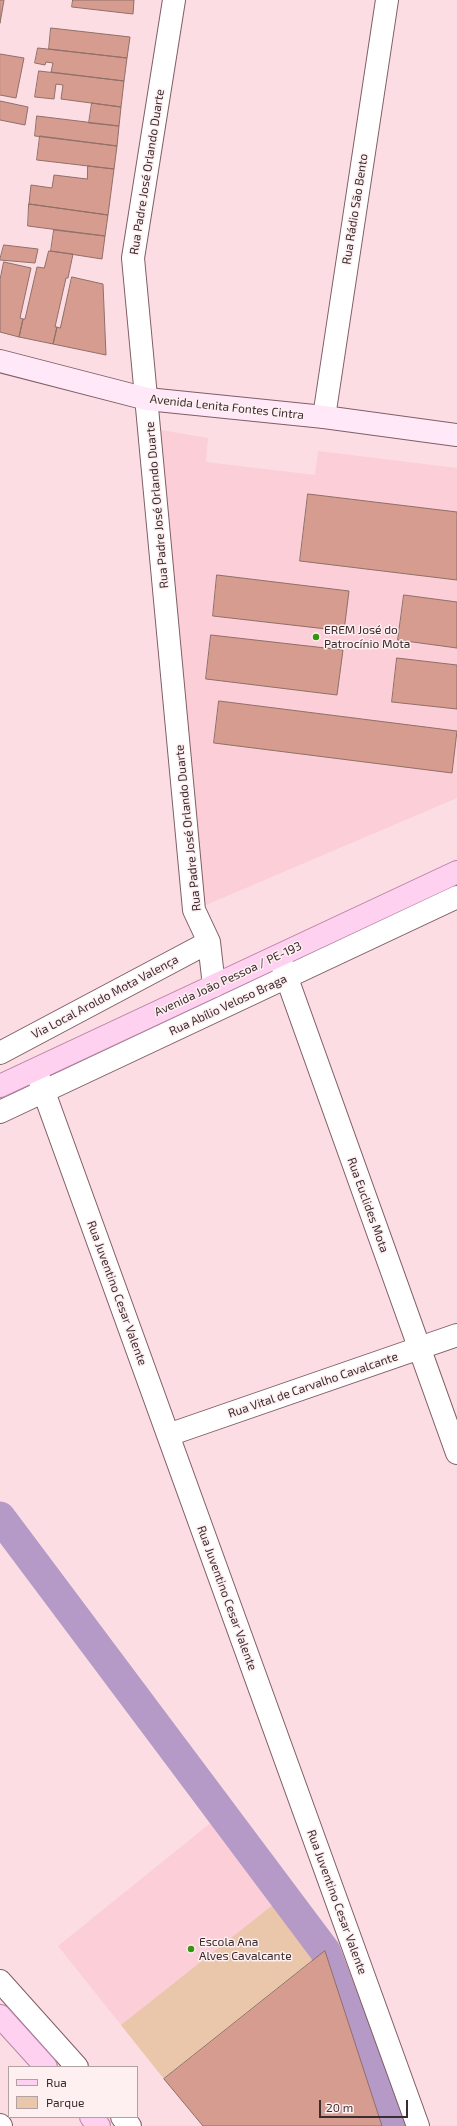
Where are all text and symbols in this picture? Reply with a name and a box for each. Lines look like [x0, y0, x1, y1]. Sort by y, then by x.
street label: Rua Padre José Orlando Duarte [127, 88, 167, 256]
street label: Rua Rádio São Bento [339, 153, 371, 265]
street label: Avenida Lenita Fontes Cintra [149, 392, 305, 422]
street label: Rua Padre José Orlando Duarte [143, 421, 171, 589]
place label: EREM José do Patrocínio Mota [324, 623, 410, 651]
marker: EREM José do Patrocínio Mota [311, 632, 321, 642]
street label: Rua Padre José Orlando Duarte [172, 744, 204, 912]
street label: Avenida João Pessoa / PE-193 [152, 939, 304, 1019]
street label: Via Local Aroldo Mota Valença [29, 952, 181, 1042]
street label: Rua Abílio Veloso Braga [167, 971, 289, 1039]
street label: Rua Euclides Mota [344, 1156, 392, 1254]
street label: Rua Juventino Cesar Valente [84, 1219, 150, 1367]
street label: Rua Vital de Carvalho Cavalcante [226, 1349, 400, 1421]
street label: Rua Juventino Cesar Valente [194, 1524, 260, 1672]
street label: Rua Juventino Cesar Valente [304, 1828, 370, 1976]
place label: Escola Ana Alves Cavalcante [199, 1935, 292, 1963]
marker: Escola Ana Alves Cavalcante [186, 1944, 196, 1954]
legend [8, 2066, 138, 2118]
text: Rua [46, 2075, 67, 2089]
scale bar [321, 2092, 410, 2118]
text: Parque [46, 2095, 84, 2109]
text: 20 m [326, 2100, 353, 2114]

